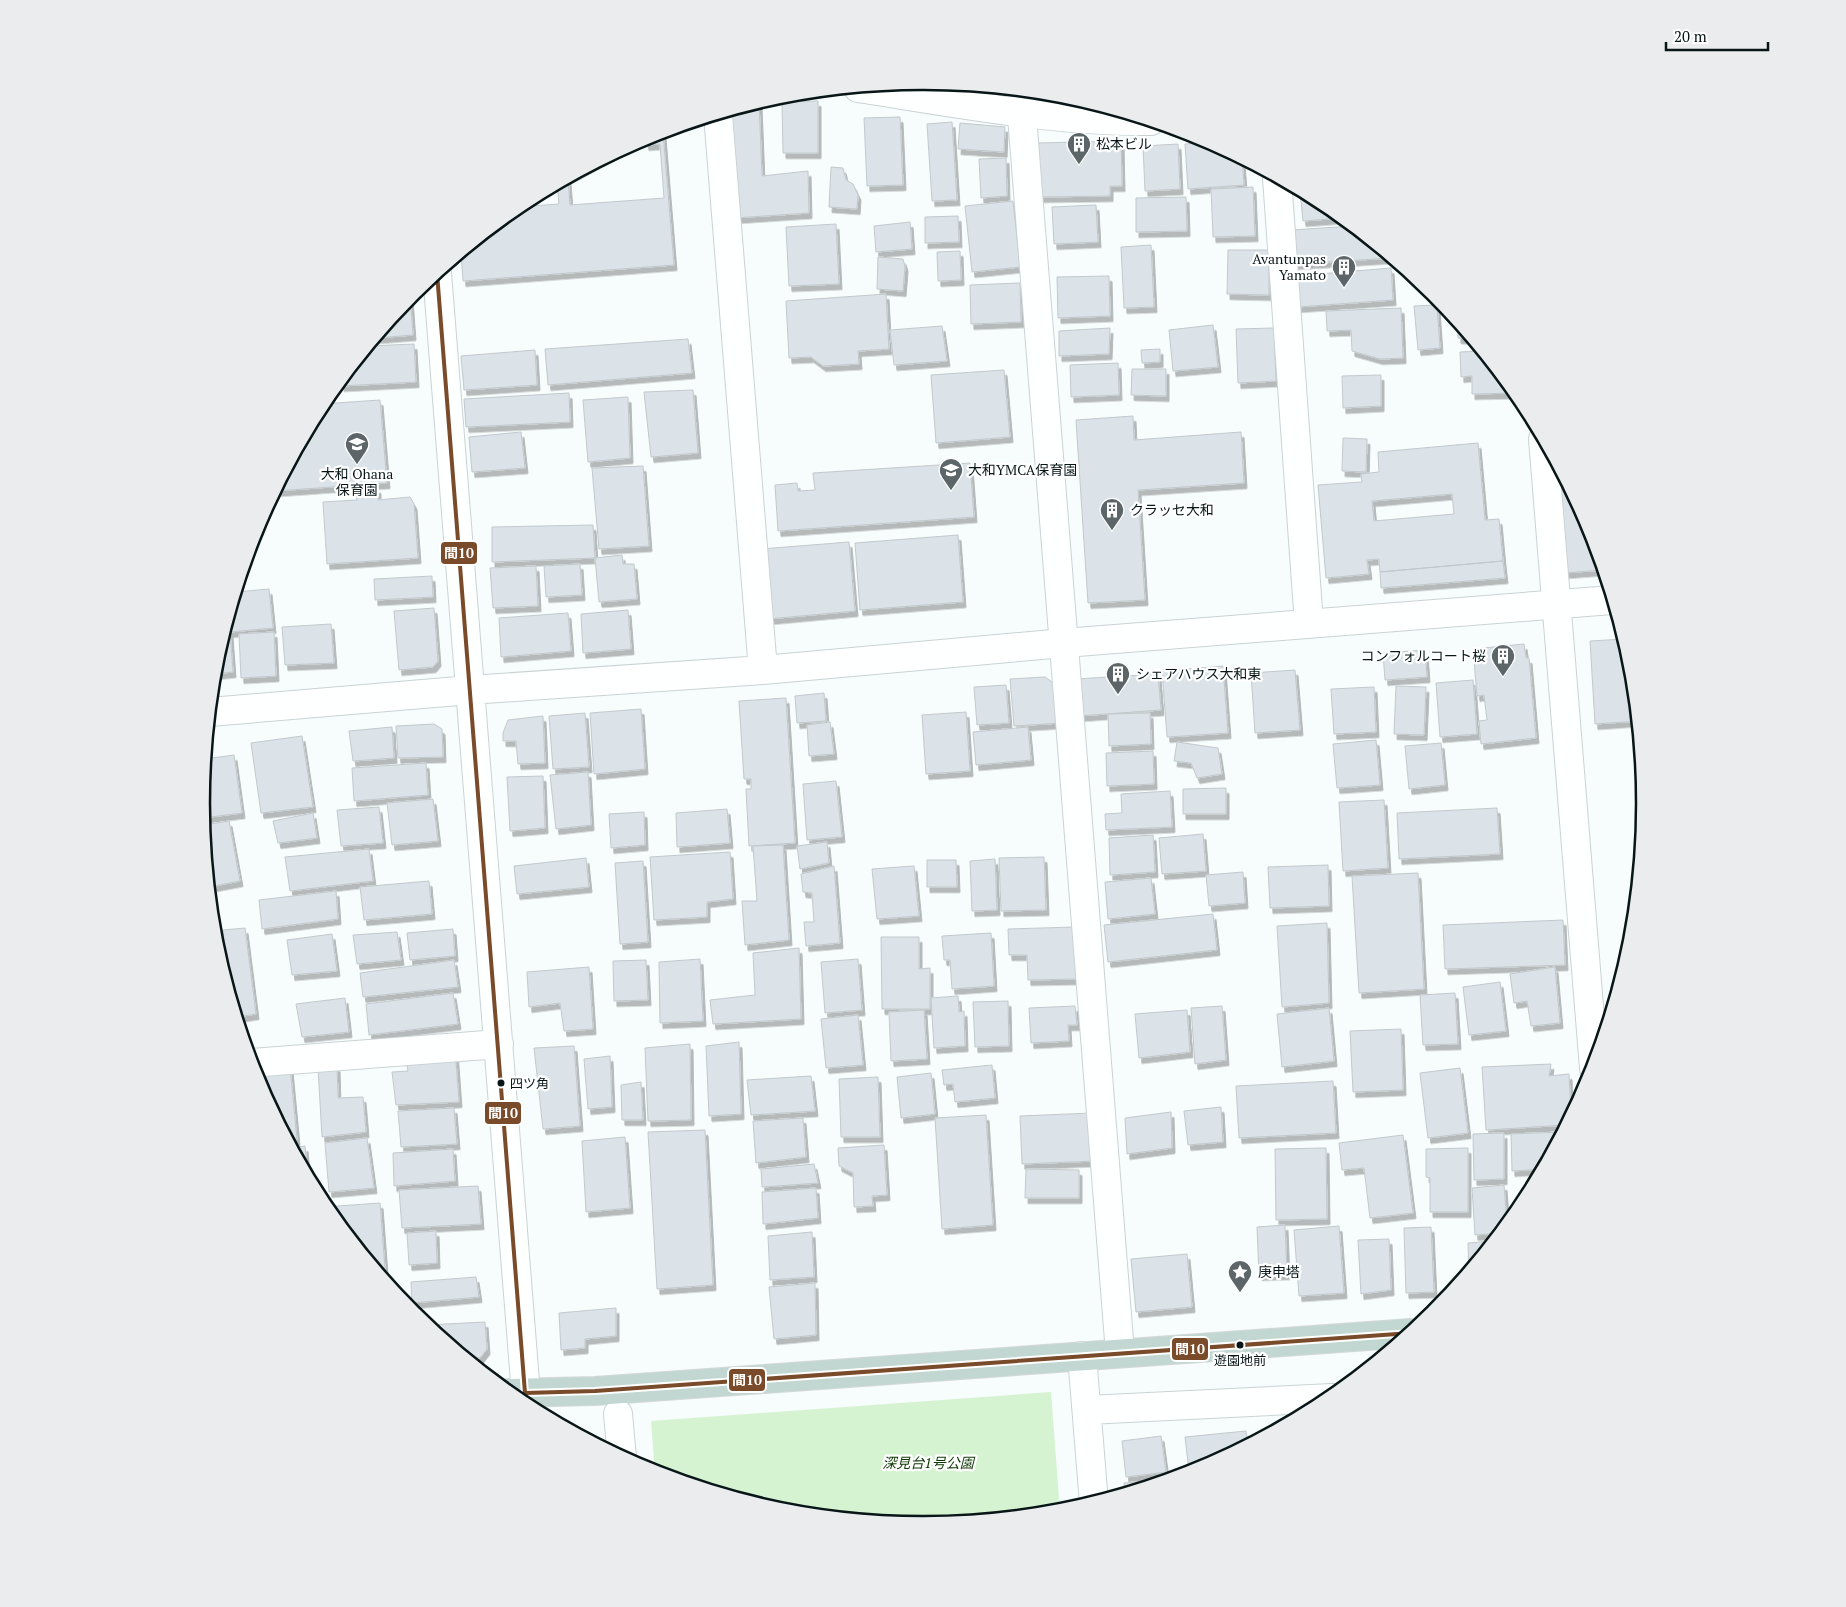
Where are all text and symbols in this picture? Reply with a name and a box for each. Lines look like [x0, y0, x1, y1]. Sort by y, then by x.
scale bar [1666, 20, 1768, 52]
text: 20 m [1674, 26, 1707, 46]
building icon: 松本ビル [1066, 131, 1092, 165]
place label: 松本ビル [1096, 134, 1152, 153]
place label: Avantunpas Yamato [1252, 249, 1326, 284]
building icon: Avantunpas Yamato [1331, 254, 1357, 288]
school or university icon: 大和 Ohana 保育園 [344, 431, 370, 465]
school or university icon: 大和YMCA保育園 [938, 457, 964, 491]
place label: 大和YMCA保育園 [968, 460, 1077, 479]
place label: 大和 Ohana 保育園 [321, 464, 393, 499]
building icon: クラッセ大和 [1099, 497, 1125, 531]
place label: クラッセ大和 [1130, 500, 1214, 519]
line badge: 間10 [440, 541, 478, 565]
text: 間10 [444, 543, 474, 562]
building icon: コンフォルコート桜 [1490, 643, 1516, 677]
place label: コンフォルコート桜 [1361, 646, 1486, 665]
building icon: シェアハウス大和東 [1105, 661, 1131, 695]
place label: シェアハウス大和東 [1136, 664, 1261, 683]
place label: 四ツ角 [510, 1074, 549, 1092]
marker: 四ツ角 [496, 1078, 506, 1088]
line badge: 間10 [484, 1101, 522, 1125]
text: 間10 [488, 1103, 518, 1122]
place icon: 庚申塔 [1227, 1259, 1253, 1293]
place label: 庚申塔 [1258, 1262, 1300, 1281]
line badge: 間10 [1171, 1337, 1209, 1361]
text: 間10 [1175, 1339, 1205, 1358]
marker: 遊園地前 [1235, 1340, 1245, 1350]
place label: 遊園地前 [1214, 1351, 1266, 1369]
line badge: 間10 [728, 1368, 766, 1392]
text: 間10 [732, 1370, 762, 1389]
park label: 深見台1号公園 [882, 1453, 976, 1472]

